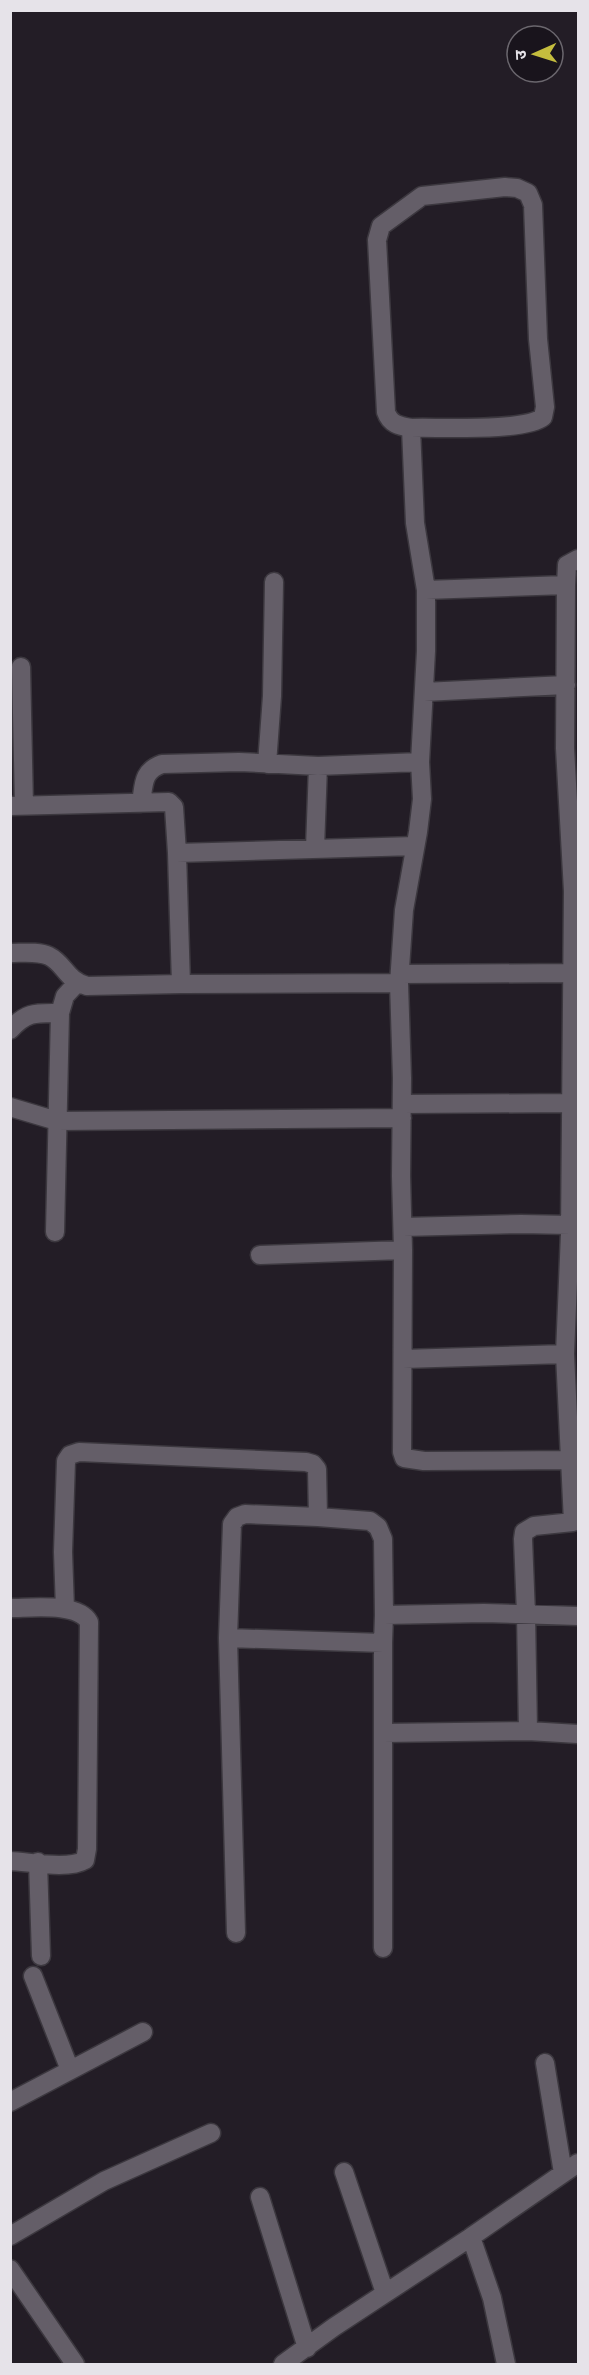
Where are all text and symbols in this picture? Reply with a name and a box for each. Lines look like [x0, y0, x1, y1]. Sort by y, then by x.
north arrow [505, 24, 565, 84]
text: उ [510, 49, 532, 60]

